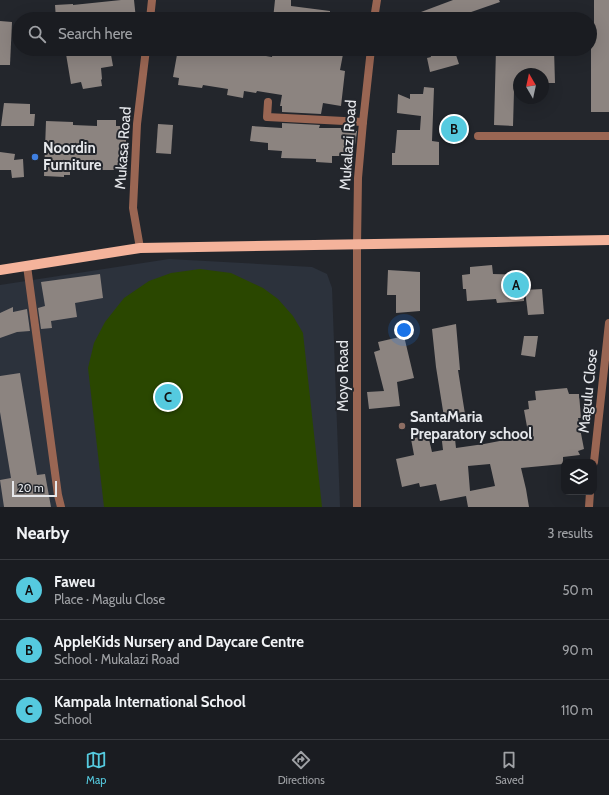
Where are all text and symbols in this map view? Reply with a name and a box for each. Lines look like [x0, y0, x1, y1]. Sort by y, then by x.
search box [12, 12, 597, 56]
icon: search [26, 23, 48, 45]
text: Search here [58, 25, 133, 43]
north arrow [513, 68, 549, 104]
street label: Mukalazi Road [336, 99, 360, 191]
street label: Mukasa Road [111, 106, 135, 190]
pin: B [441, 114, 467, 144]
place label: Noordin Furniture [43, 139, 102, 174]
marker: Noordin Furniture [30, 152, 40, 162]
pin: A [503, 270, 529, 300]
your location [394, 320, 414, 340]
street label: Moyo Road [334, 340, 352, 412]
street label: Magulu Close [575, 348, 601, 434]
pin: C [155, 382, 181, 412]
place label: SantaMaria Preparatory school [410, 408, 532, 443]
marker: SantaMaria Preparatory school [397, 421, 407, 431]
map controls [561, 459, 597, 495]
button: layers [561, 459, 597, 495]
scale bar [12, 479, 57, 498]
text: 20 m [18, 481, 44, 495]
text: Nearby [16, 523, 69, 543]
text: 3 results [547, 525, 593, 541]
text: Faweu [54, 573, 95, 591]
text: A [25, 582, 33, 598]
text: 50 m [563, 582, 593, 598]
text: Place · Magulu Close [54, 591, 165, 607]
text: AppleKids Nursery and Daycare Centre [54, 633, 304, 651]
text: B [25, 642, 33, 658]
text: 90 m [562, 642, 593, 658]
text: School · Mukalazi Road [54, 651, 179, 667]
text: Kampala International School [54, 693, 246, 711]
text: C [25, 702, 33, 718]
text: 110 m [561, 702, 593, 718]
text: School [54, 711, 92, 727]
tab: Map [85, 749, 107, 787]
tab: Directions [278, 749, 325, 787]
tab: Saved [495, 749, 524, 787]

